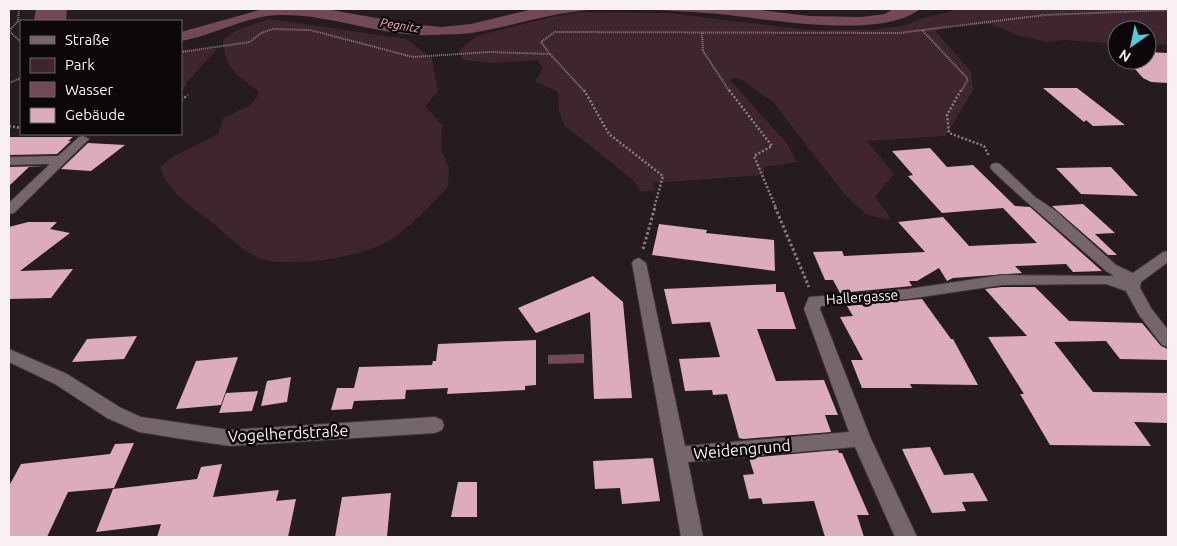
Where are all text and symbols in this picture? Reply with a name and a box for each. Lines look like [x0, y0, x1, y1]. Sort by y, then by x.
water label: Pegnitz [379, 15, 421, 35]
legend [20, 20, 182, 135]
north arrow [1107, 20, 1157, 70]
text: Straße [65, 31, 109, 48]
text: N [1116, 46, 1134, 65]
text: Park [65, 56, 95, 73]
text: Wasser [65, 81, 114, 98]
text: Gebäude [65, 106, 125, 123]
street label: Hallergasse [825, 286, 899, 308]
street label: Vogelherdstraße [227, 421, 349, 445]
street label: Weidengrund [693, 436, 791, 462]

